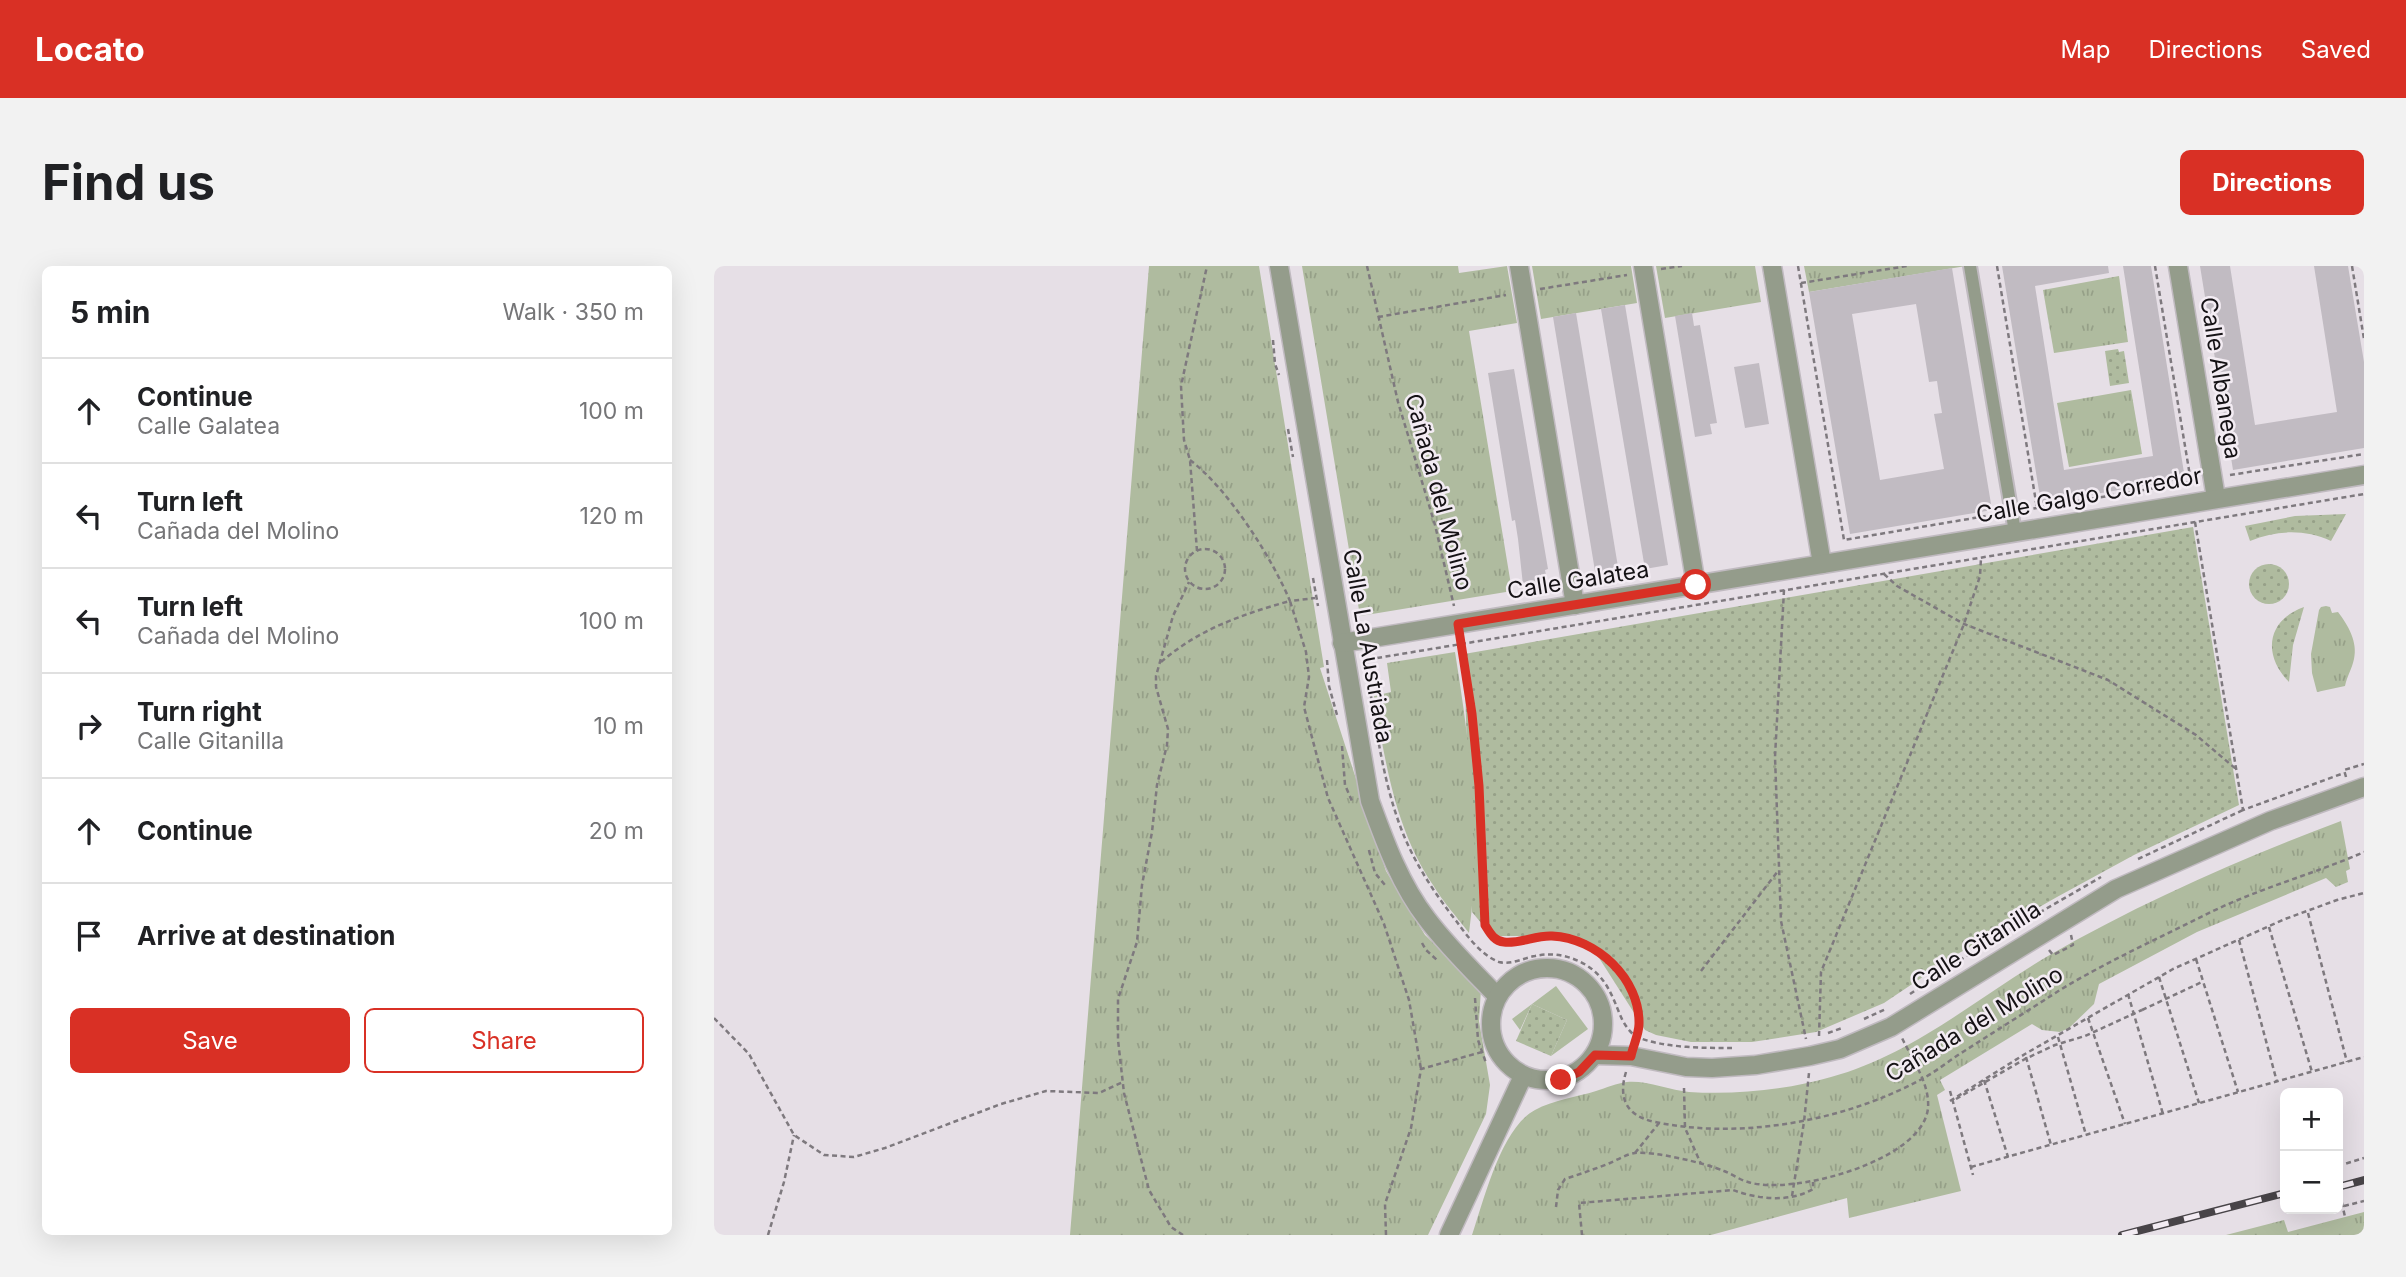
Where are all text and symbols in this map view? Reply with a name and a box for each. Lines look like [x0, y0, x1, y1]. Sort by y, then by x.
text: Locato [35, 29, 145, 69]
text: Map [2061, 35, 2110, 64]
text: Directions [2148, 35, 2263, 64]
text: Saved [2301, 35, 2371, 64]
button: Directions [2180, 150, 2364, 215]
text: Find us [42, 153, 215, 212]
text: 5 min [70, 294, 150, 330]
street label: Calle Albanega [2194, 295, 2248, 461]
text: Walk · 350 m [503, 298, 644, 326]
text: Continue [137, 381, 253, 412]
street label: Cañada del Molino [1399, 391, 1479, 593]
icon: ahead [70, 392, 108, 430]
text: 100 m [579, 397, 644, 425]
text: Calle Galatea [137, 412, 280, 440]
street label: Calle Galgo Corredor [1974, 461, 2204, 529]
text: Turn left [137, 486, 243, 517]
icon: left [70, 497, 108, 535]
text: 120 m [579, 502, 644, 530]
text: Cañada del Molino [137, 517, 339, 545]
street label: Calle La Austriada [1337, 547, 1399, 745]
street label: Calle Galatea [1505, 555, 1651, 605]
route start [1680, 569, 1711, 600]
text: Turn left [137, 591, 243, 622]
icon: left [70, 602, 108, 640]
text: 100 m [579, 607, 644, 635]
text: Cañada del Molino [137, 622, 339, 650]
text: Turn right [137, 696, 262, 727]
icon: right [70, 707, 108, 745]
text: 10 m [594, 712, 644, 740]
text: Calle Gitanilla [137, 727, 284, 755]
icon: ahead [70, 812, 108, 850]
text: Continue [137, 815, 253, 846]
text: 20 m [589, 817, 644, 845]
street label: Calle Gitanilla [1906, 895, 2046, 997]
icon: arrive [70, 917, 108, 955]
text: Arrive at destination [137, 920, 396, 951]
street label: Cañada del Molino [1880, 960, 2068, 1088]
button: Save [70, 1008, 350, 1073]
button: Share [364, 1008, 644, 1073]
route end [1545, 1064, 1576, 1095]
map controls [2280, 1088, 2343, 1214]
button: + [2280, 1088, 2343, 1151]
button: − [2280, 1151, 2343, 1214]

